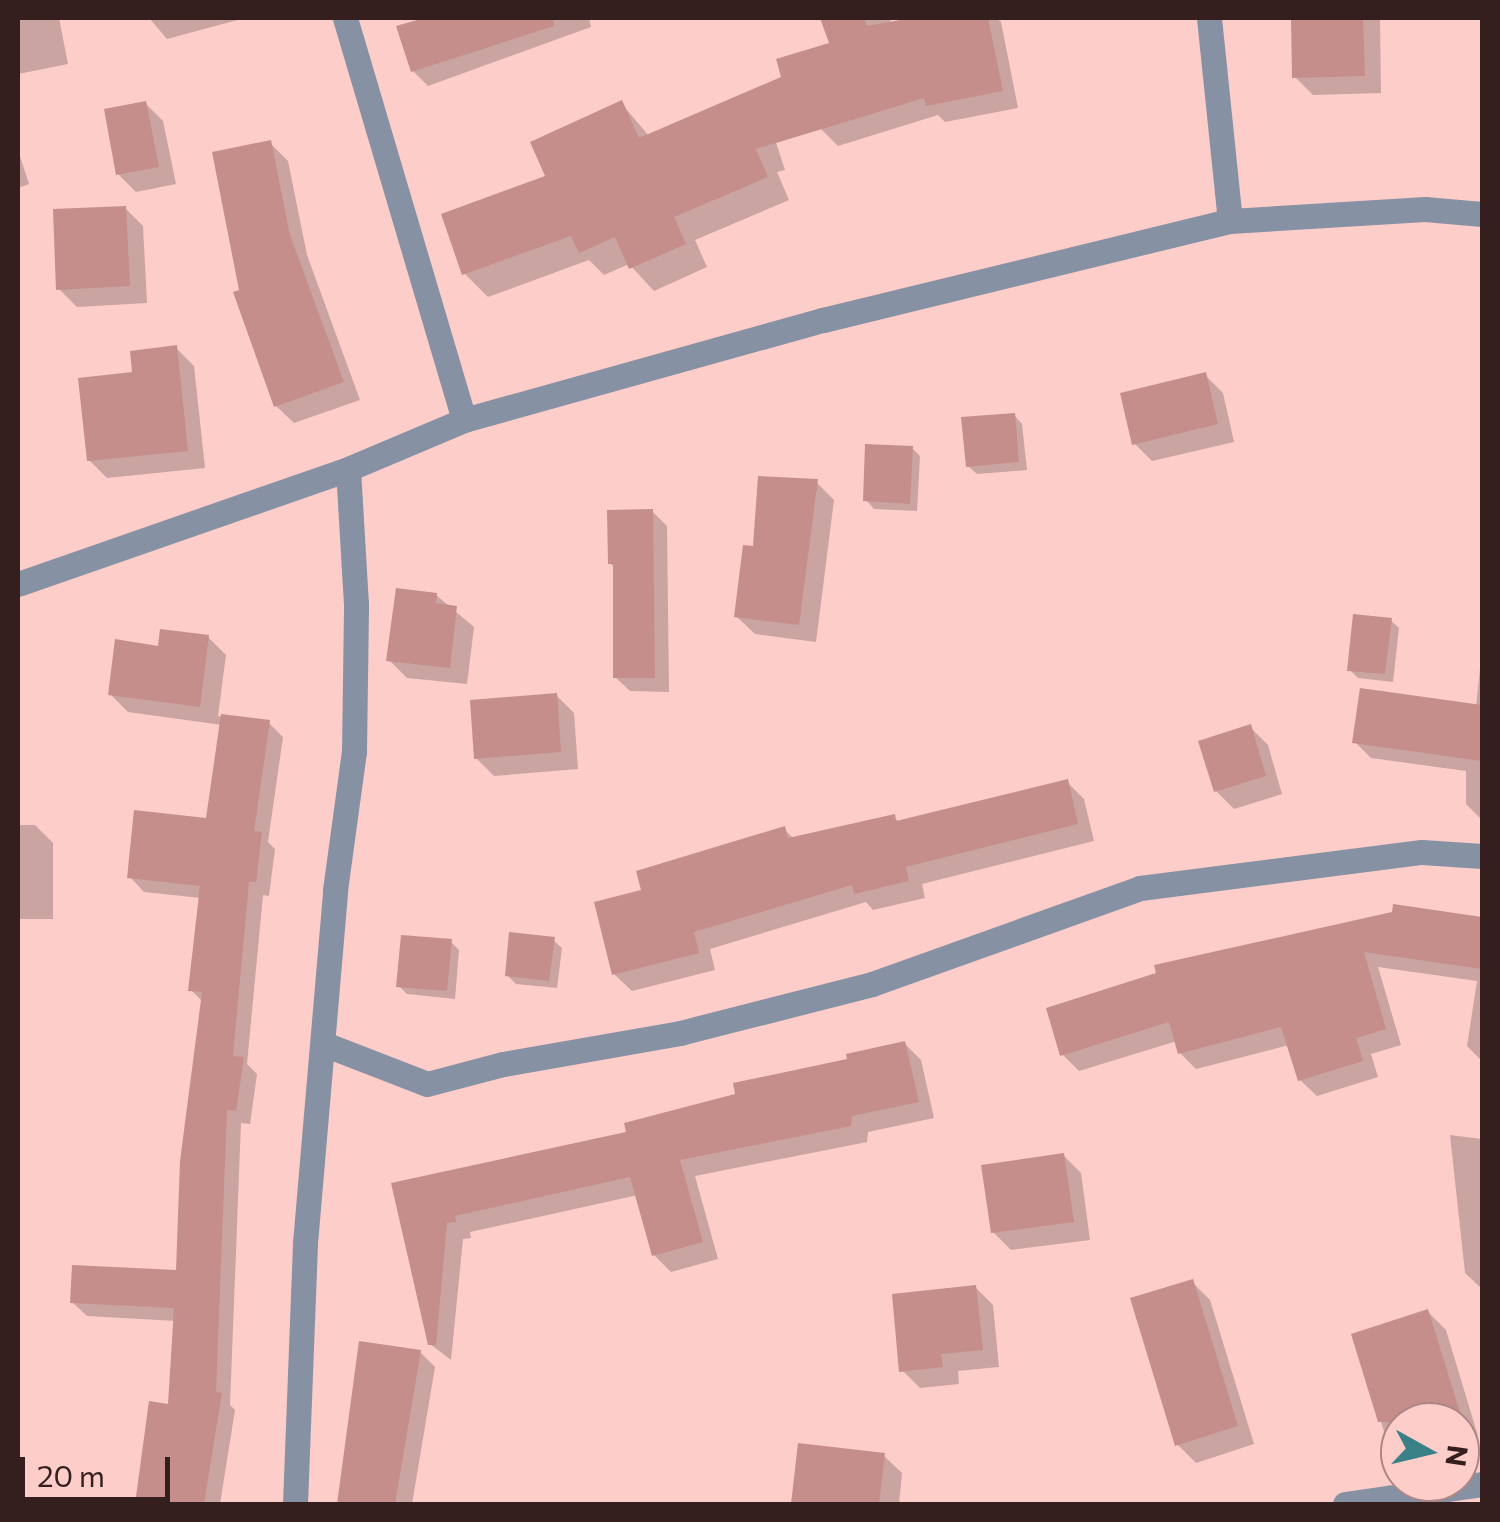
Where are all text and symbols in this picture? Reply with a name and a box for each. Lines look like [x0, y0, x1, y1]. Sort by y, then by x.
north arrow [1380, 1402, 1480, 1502]
scale bar [25, 1437, 175, 1499]
text: N [1439, 1443, 1476, 1469]
text: 20 m [37, 1456, 105, 1493]

